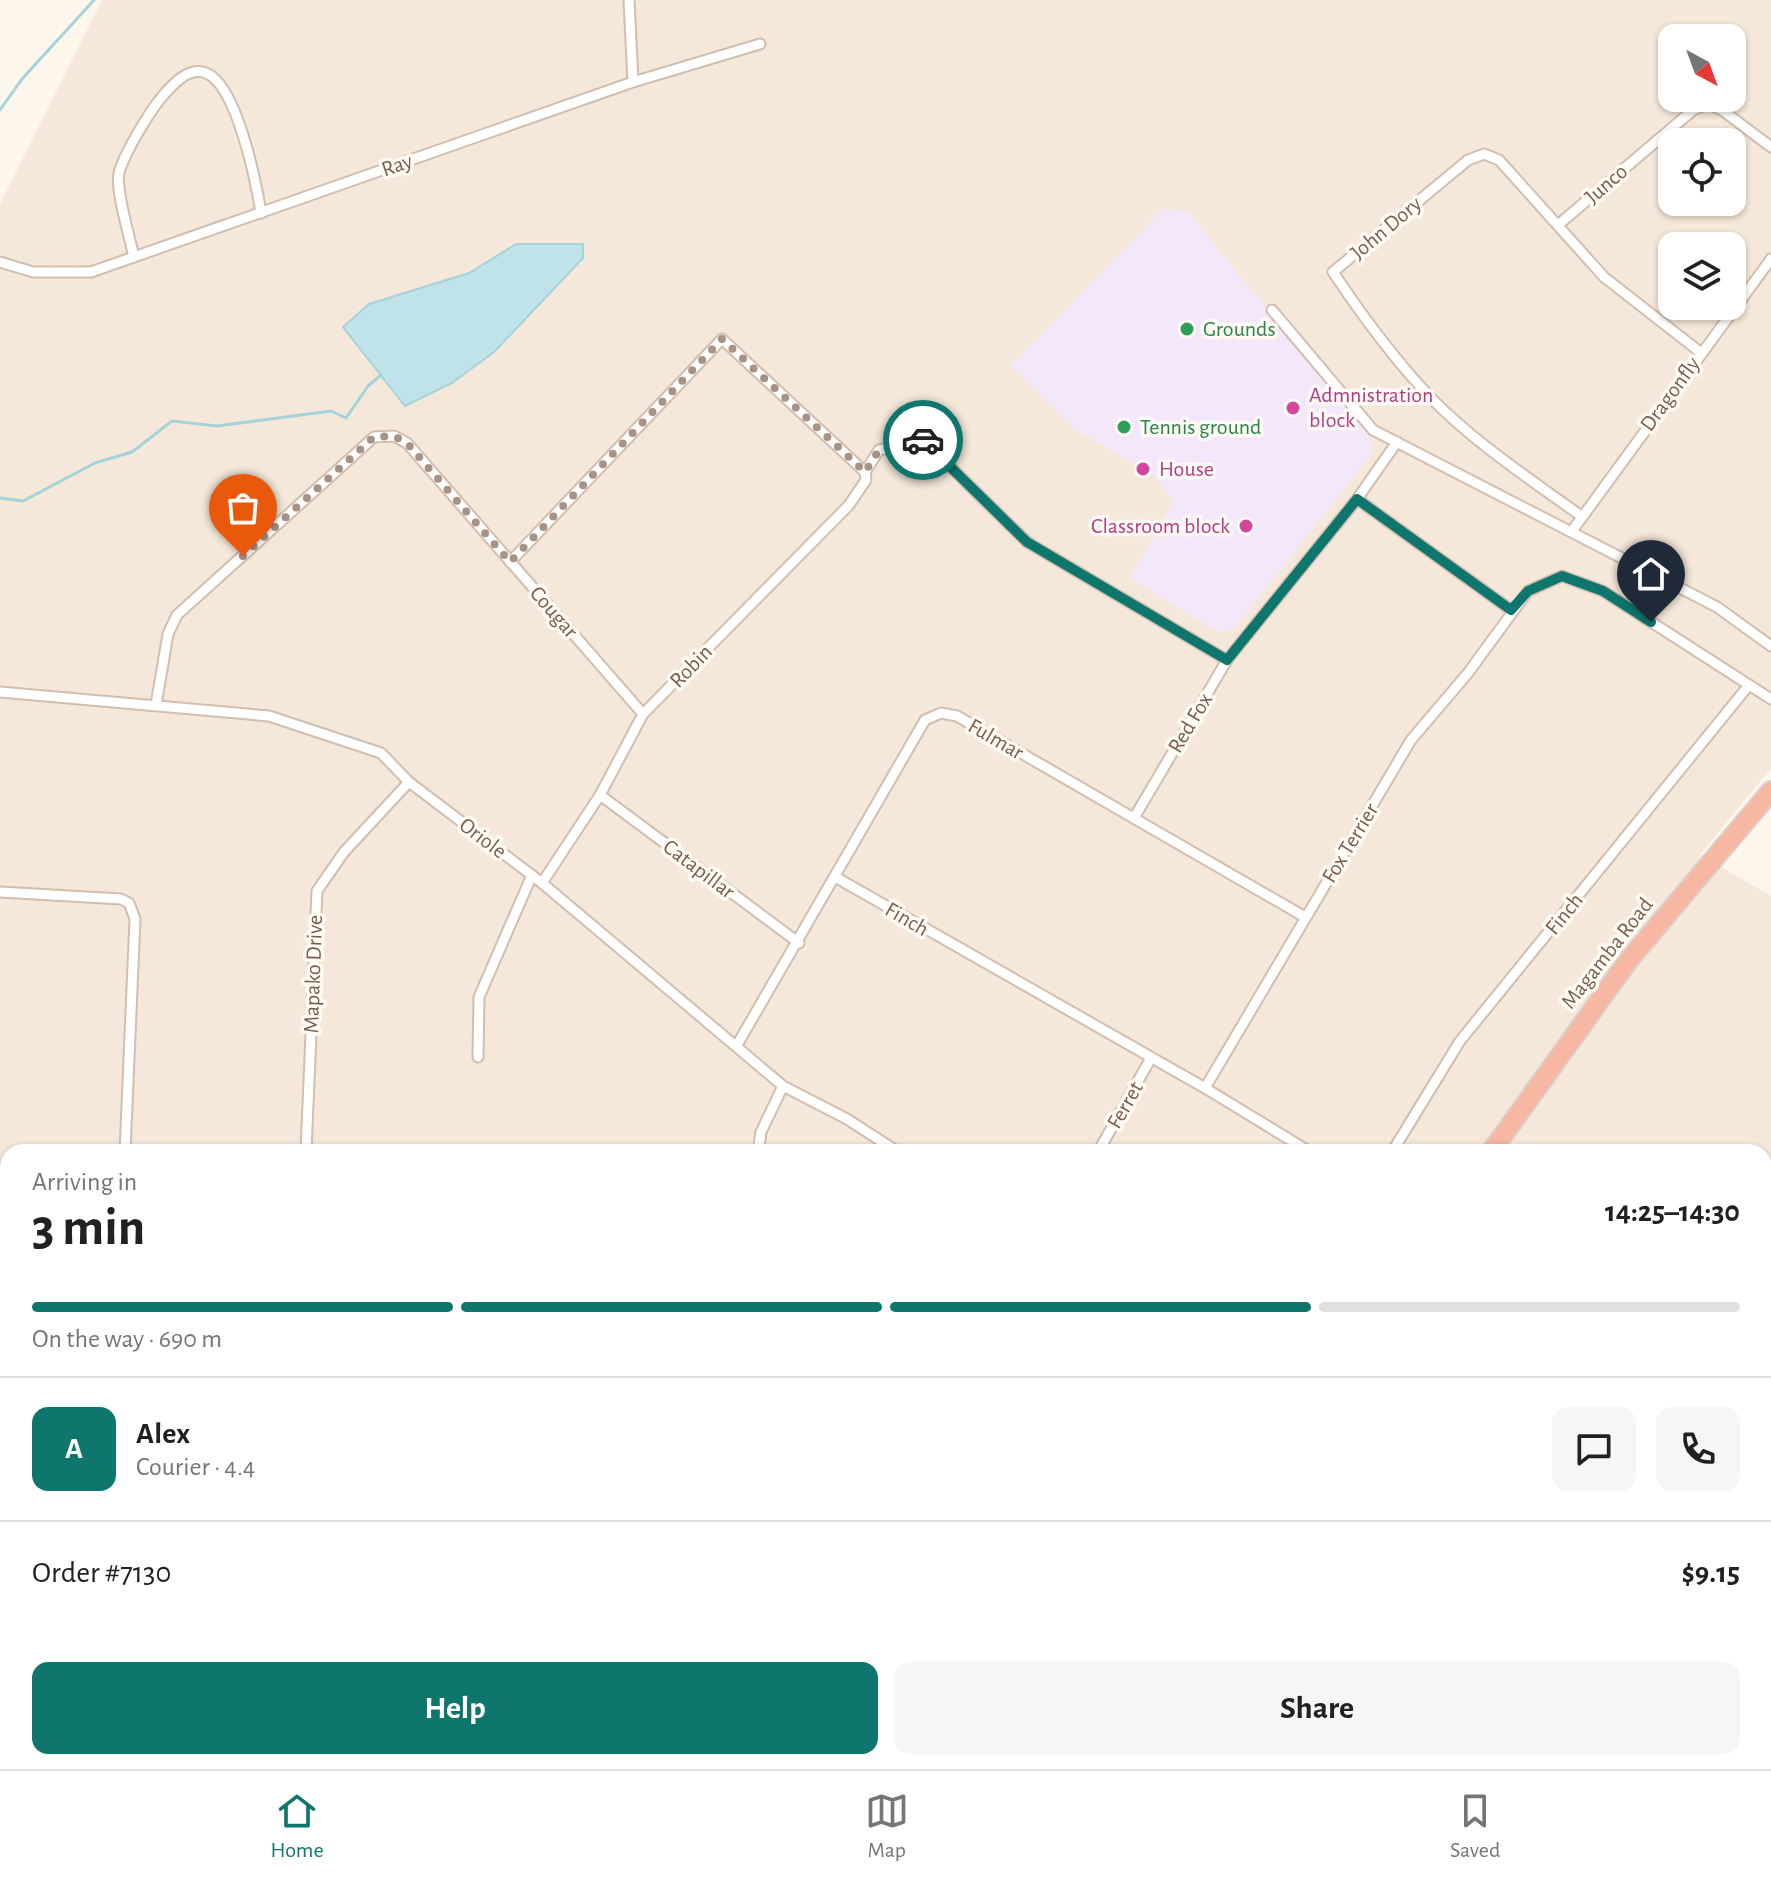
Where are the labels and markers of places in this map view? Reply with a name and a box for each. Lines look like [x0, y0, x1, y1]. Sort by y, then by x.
place label: Grounds [1203, 318, 1276, 340]
marker: Grounds [1178, 320, 1196, 338]
place label: Admnistration block [1309, 384, 1433, 431]
marker: Admnistration block [1284, 399, 1302, 417]
place label: Tennis ground [1140, 416, 1261, 438]
marker: Tennis ground [1115, 418, 1133, 436]
place label: House [1159, 458, 1214, 480]
marker: House [1134, 460, 1152, 478]
pin [209, 474, 277, 556]
place label: Classroom block [1091, 515, 1230, 537]
marker: Classroom block [1237, 517, 1255, 535]
pin [1617, 540, 1685, 622]

